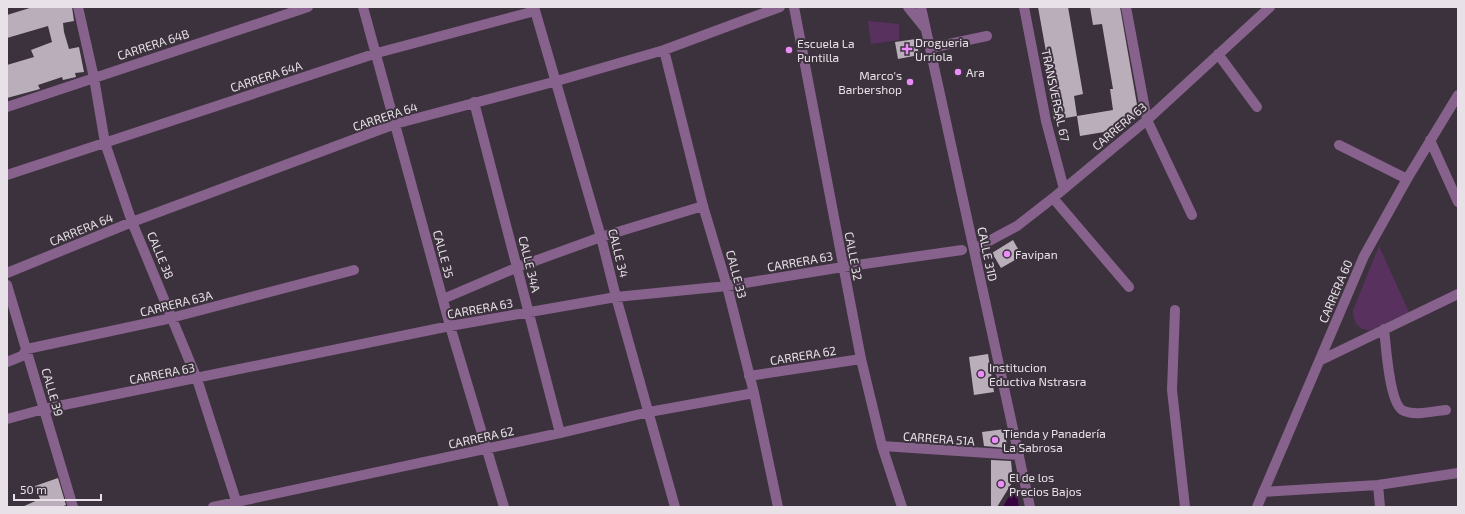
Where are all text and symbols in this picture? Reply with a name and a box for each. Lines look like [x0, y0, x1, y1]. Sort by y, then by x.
street label: CARRERA 64B [115, 26, 191, 62]
place label: Drogueria Urriola [915, 35, 969, 63]
place label: Escuela La Puntilla [797, 36, 855, 64]
marker: Drogueria Urriola [902, 44, 912, 54]
marker: Escuela La Puntilla [784, 45, 794, 55]
street label: TRANSVERSAL 67 [1039, 47, 1073, 143]
street label: CARRERA 64A [228, 58, 304, 94]
place label: Ara [966, 65, 985, 79]
marker: Ara [953, 67, 963, 77]
place label: Marco's Barbershop [838, 68, 902, 96]
marker: Marco's Barbershop [905, 77, 915, 87]
street label: CARRERA 64 [351, 99, 419, 133]
street label: CARRERA 63 [1089, 99, 1149, 153]
street label: CARRERA 64 [47, 210, 115, 248]
street label: CALLE 31D [975, 225, 1001, 283]
street label: CALLE 34 [606, 227, 632, 279]
street label: CALLE 35 [431, 228, 457, 280]
street label: CALLE 38 [145, 229, 177, 281]
street label: CALLE 32 [842, 230, 866, 282]
street label: CALLE 34A [516, 234, 544, 294]
place label: Favipan [1015, 247, 1058, 261]
street label: CALLE 33 [724, 248, 750, 300]
street label: CARRERA 63 [766, 248, 834, 274]
marker: Favipan [1002, 249, 1012, 259]
street label: CARRERA 60 [1315, 257, 1355, 325]
street label: CARRERA 63A [138, 287, 214, 319]
street label: CARRERA 63 [446, 295, 514, 321]
street label: CARRERA 62 [769, 343, 837, 367]
street label: CARRERA 63 [128, 360, 196, 386]
place label: Institucion Eductiva Nstrasra [989, 360, 1086, 388]
street label: CALLE 39 [39, 366, 67, 418]
marker: Institucion Eductiva Nstrasra [976, 369, 986, 379]
street label: CARRERA 62 [447, 423, 515, 451]
place label: Tienda y Panadería La Sabrosa [1003, 426, 1106, 454]
street label: CARRERA 51A [903, 429, 976, 448]
marker: Tienda y Panadería La Sabrosa [990, 435, 1000, 445]
place label: El de los Precios Bajos [1009, 470, 1082, 499]
scale bar [14, 476, 101, 502]
marker: El de los Precios Bajos [996, 479, 1006, 489]
text: 50 m [20, 482, 47, 496]

